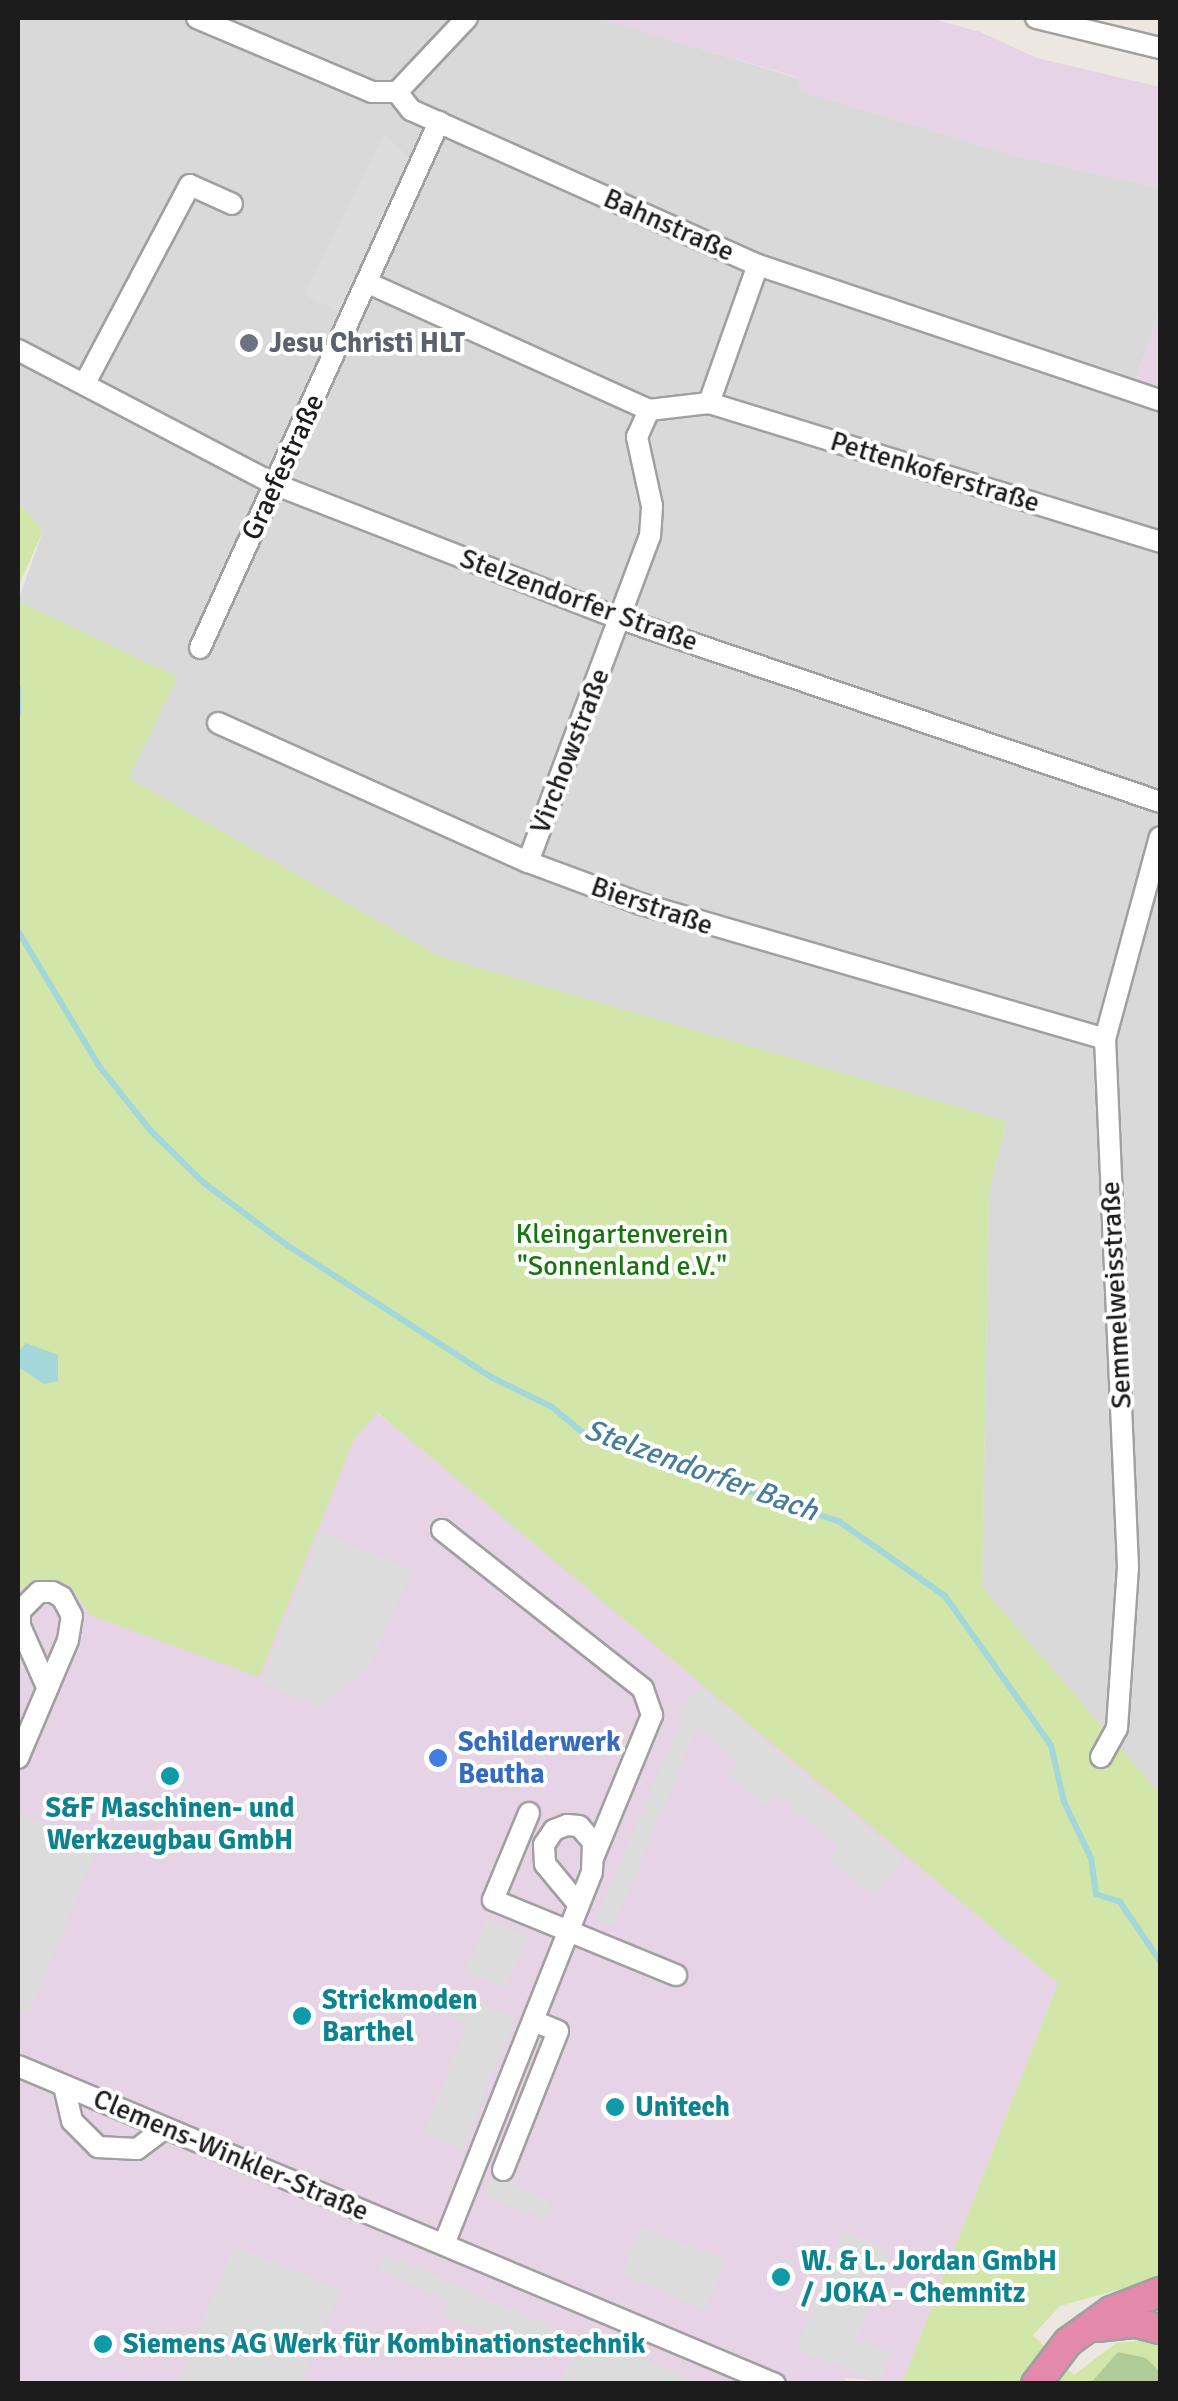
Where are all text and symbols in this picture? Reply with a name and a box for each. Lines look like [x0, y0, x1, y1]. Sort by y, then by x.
street label: Bahnstraße [598, 181, 740, 269]
place label: Jesu Christi HLT [269, 326, 465, 360]
marker: Jesu Christi HLT [238, 332, 260, 354]
street label: Graefestraße [235, 389, 331, 545]
street label: Pettenkoferstraße [826, 424, 1044, 520]
street label: Stelzendorfer Straße [456, 541, 702, 659]
street label: Virchowstraße [523, 664, 617, 838]
street label: Bierstraße [587, 869, 717, 943]
street label: Semmelweisstraße [1093, 1180, 1139, 1410]
park label: Kleingartenverein "Sonnenland e.V." [516, 1217, 728, 1283]
water label: Stelzendorfer Bach [580, 1412, 822, 1530]
place label: Schilderwerk Beutha [458, 1725, 621, 1791]
marker: Schilderwerk Beutha [427, 1747, 449, 1769]
marker: S&F Maschinen- und Werkzeugbau GmbH [159, 1765, 181, 1787]
place label: S&F Maschinen- und Werkzeugbau GmbH [45, 1791, 295, 1857]
place label: Strickmoden Barthel [322, 1983, 478, 2049]
marker: Strickmoden Barthel [291, 2005, 313, 2027]
street label: Clemens-Winkler-Straße [88, 2082, 374, 2228]
place label: Unitech [635, 2090, 730, 2124]
marker: Unitech [604, 2096, 626, 2118]
place label: W. & L. Jordan GmbH / JOKA - Chemnitz [801, 2244, 1057, 2310]
marker: W. & L. Jordan GmbH / JOKA - Chemnitz [770, 2266, 792, 2288]
place label: Siemens AG Werk für Kombinationstechnik [123, 2327, 645, 2361]
marker: Siemens AG Werk für Kombinationstechnik [92, 2333, 114, 2355]

